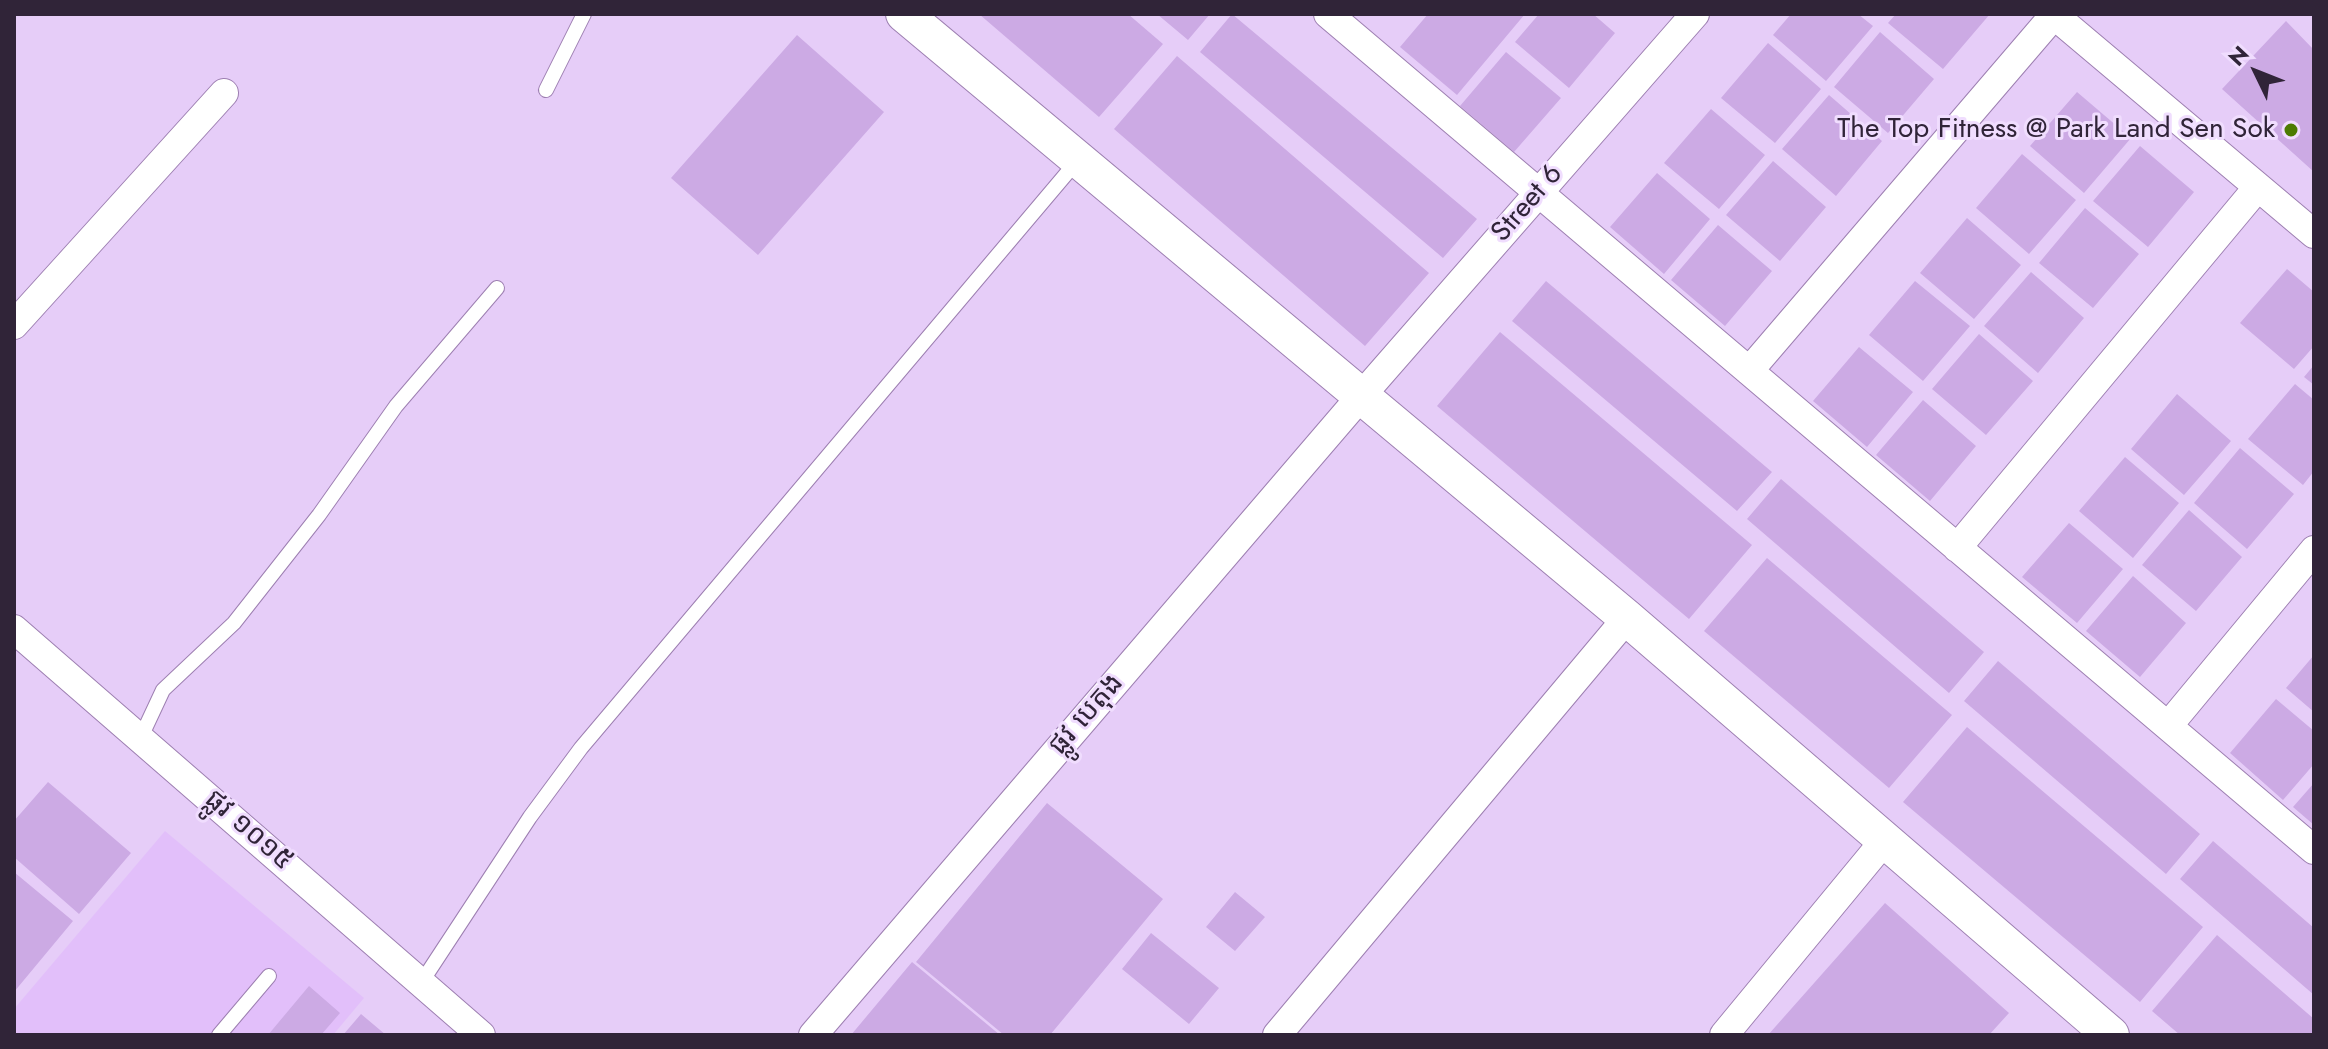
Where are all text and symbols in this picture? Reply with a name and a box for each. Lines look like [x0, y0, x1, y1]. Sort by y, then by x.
north arrow [2216, 32, 2296, 112]
text: N [2221, 38, 2256, 73]
place label: The Top Fitness @ Park Land Sen Sok [1837, 113, 2275, 147]
marker: The Top Fitness @ Park Land Sen Sok [2282, 121, 2300, 139]
street label: Street 6 [1485, 159, 1571, 249]
street label: ផ្លូវ បេតុង [1043, 667, 1131, 763]
street label: ផ្លូវ ១០១៥ [197, 783, 299, 879]

